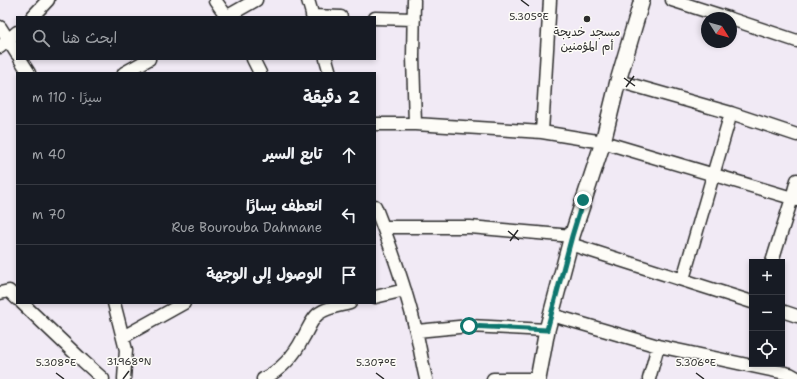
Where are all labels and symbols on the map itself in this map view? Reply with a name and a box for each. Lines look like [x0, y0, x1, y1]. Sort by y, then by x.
text: 5.305°E [509, 10, 549, 23]
north arrow [701, 12, 737, 48]
marker: مسجد خديجة أم المؤمنين [582, 14, 592, 24]
place label: مسجد خديجة أم المؤمنين [554, 24, 621, 55]
route end [574, 191, 592, 209]
route start [460, 317, 478, 335]
text: 31.968°N [107, 355, 151, 368]
text: 5.308°E [36, 356, 76, 369]
text: 5.307°E [356, 356, 396, 369]
text: 5.306°E [676, 356, 716, 369]

